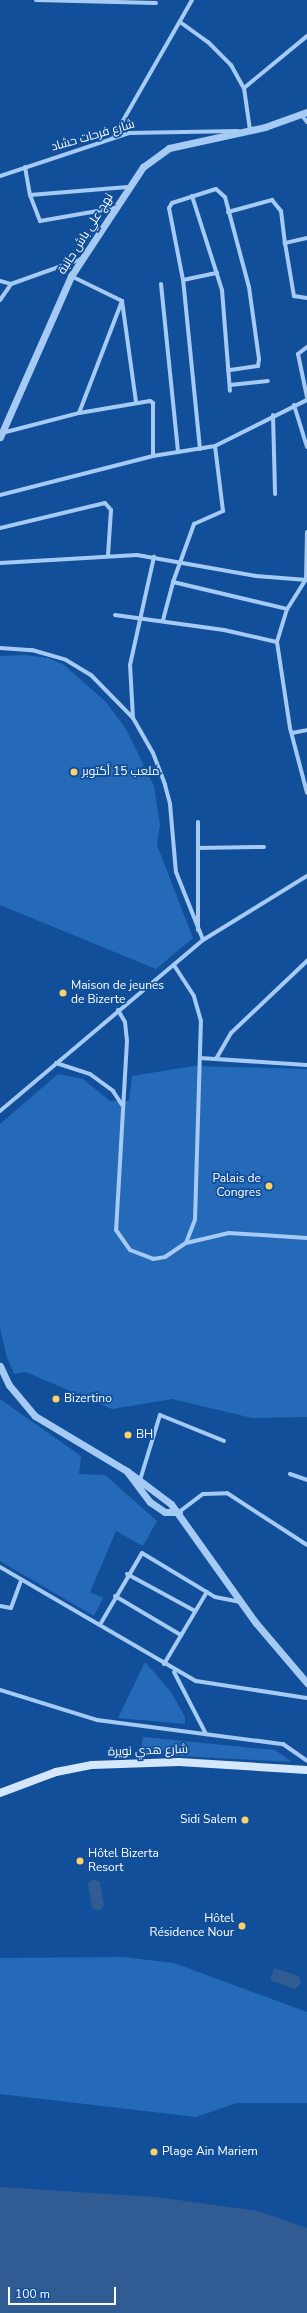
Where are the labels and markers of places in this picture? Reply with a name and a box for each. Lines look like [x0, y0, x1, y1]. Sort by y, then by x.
place label: ملعب 15 أكتوبر [82, 765, 159, 779]
marker: ملعب 15 أكتوبر [69, 767, 79, 777]
place label: Maison de jeunes de Bizerte [71, 979, 164, 1007]
marker: Maison de jeunes de Bizerte [58, 988, 68, 998]
place label: Palais de Congres [212, 1172, 261, 1200]
marker: Palais de Congres [264, 1181, 274, 1191]
place label: Bizertino [64, 1392, 112, 1406]
marker: Bizertino [51, 1394, 61, 1404]
place label: BH [136, 1428, 153, 1442]
marker: BH [123, 1430, 133, 1440]
place label: Sidi Salem [180, 1813, 237, 1827]
marker: Sidi Salem [240, 1815, 250, 1825]
place label: Hôtel Bizerta Resort [88, 1847, 159, 1875]
marker: Hôtel Bizerta Resort [75, 1856, 85, 1866]
place label: Hôtel Résidence Nour [149, 1912, 234, 1940]
marker: Hôtel Résidence Nour [237, 1921, 247, 1931]
place label: Plage Ain Mariem [162, 2145, 258, 2159]
marker: Plage Ain Mariem [149, 2147, 159, 2157]

